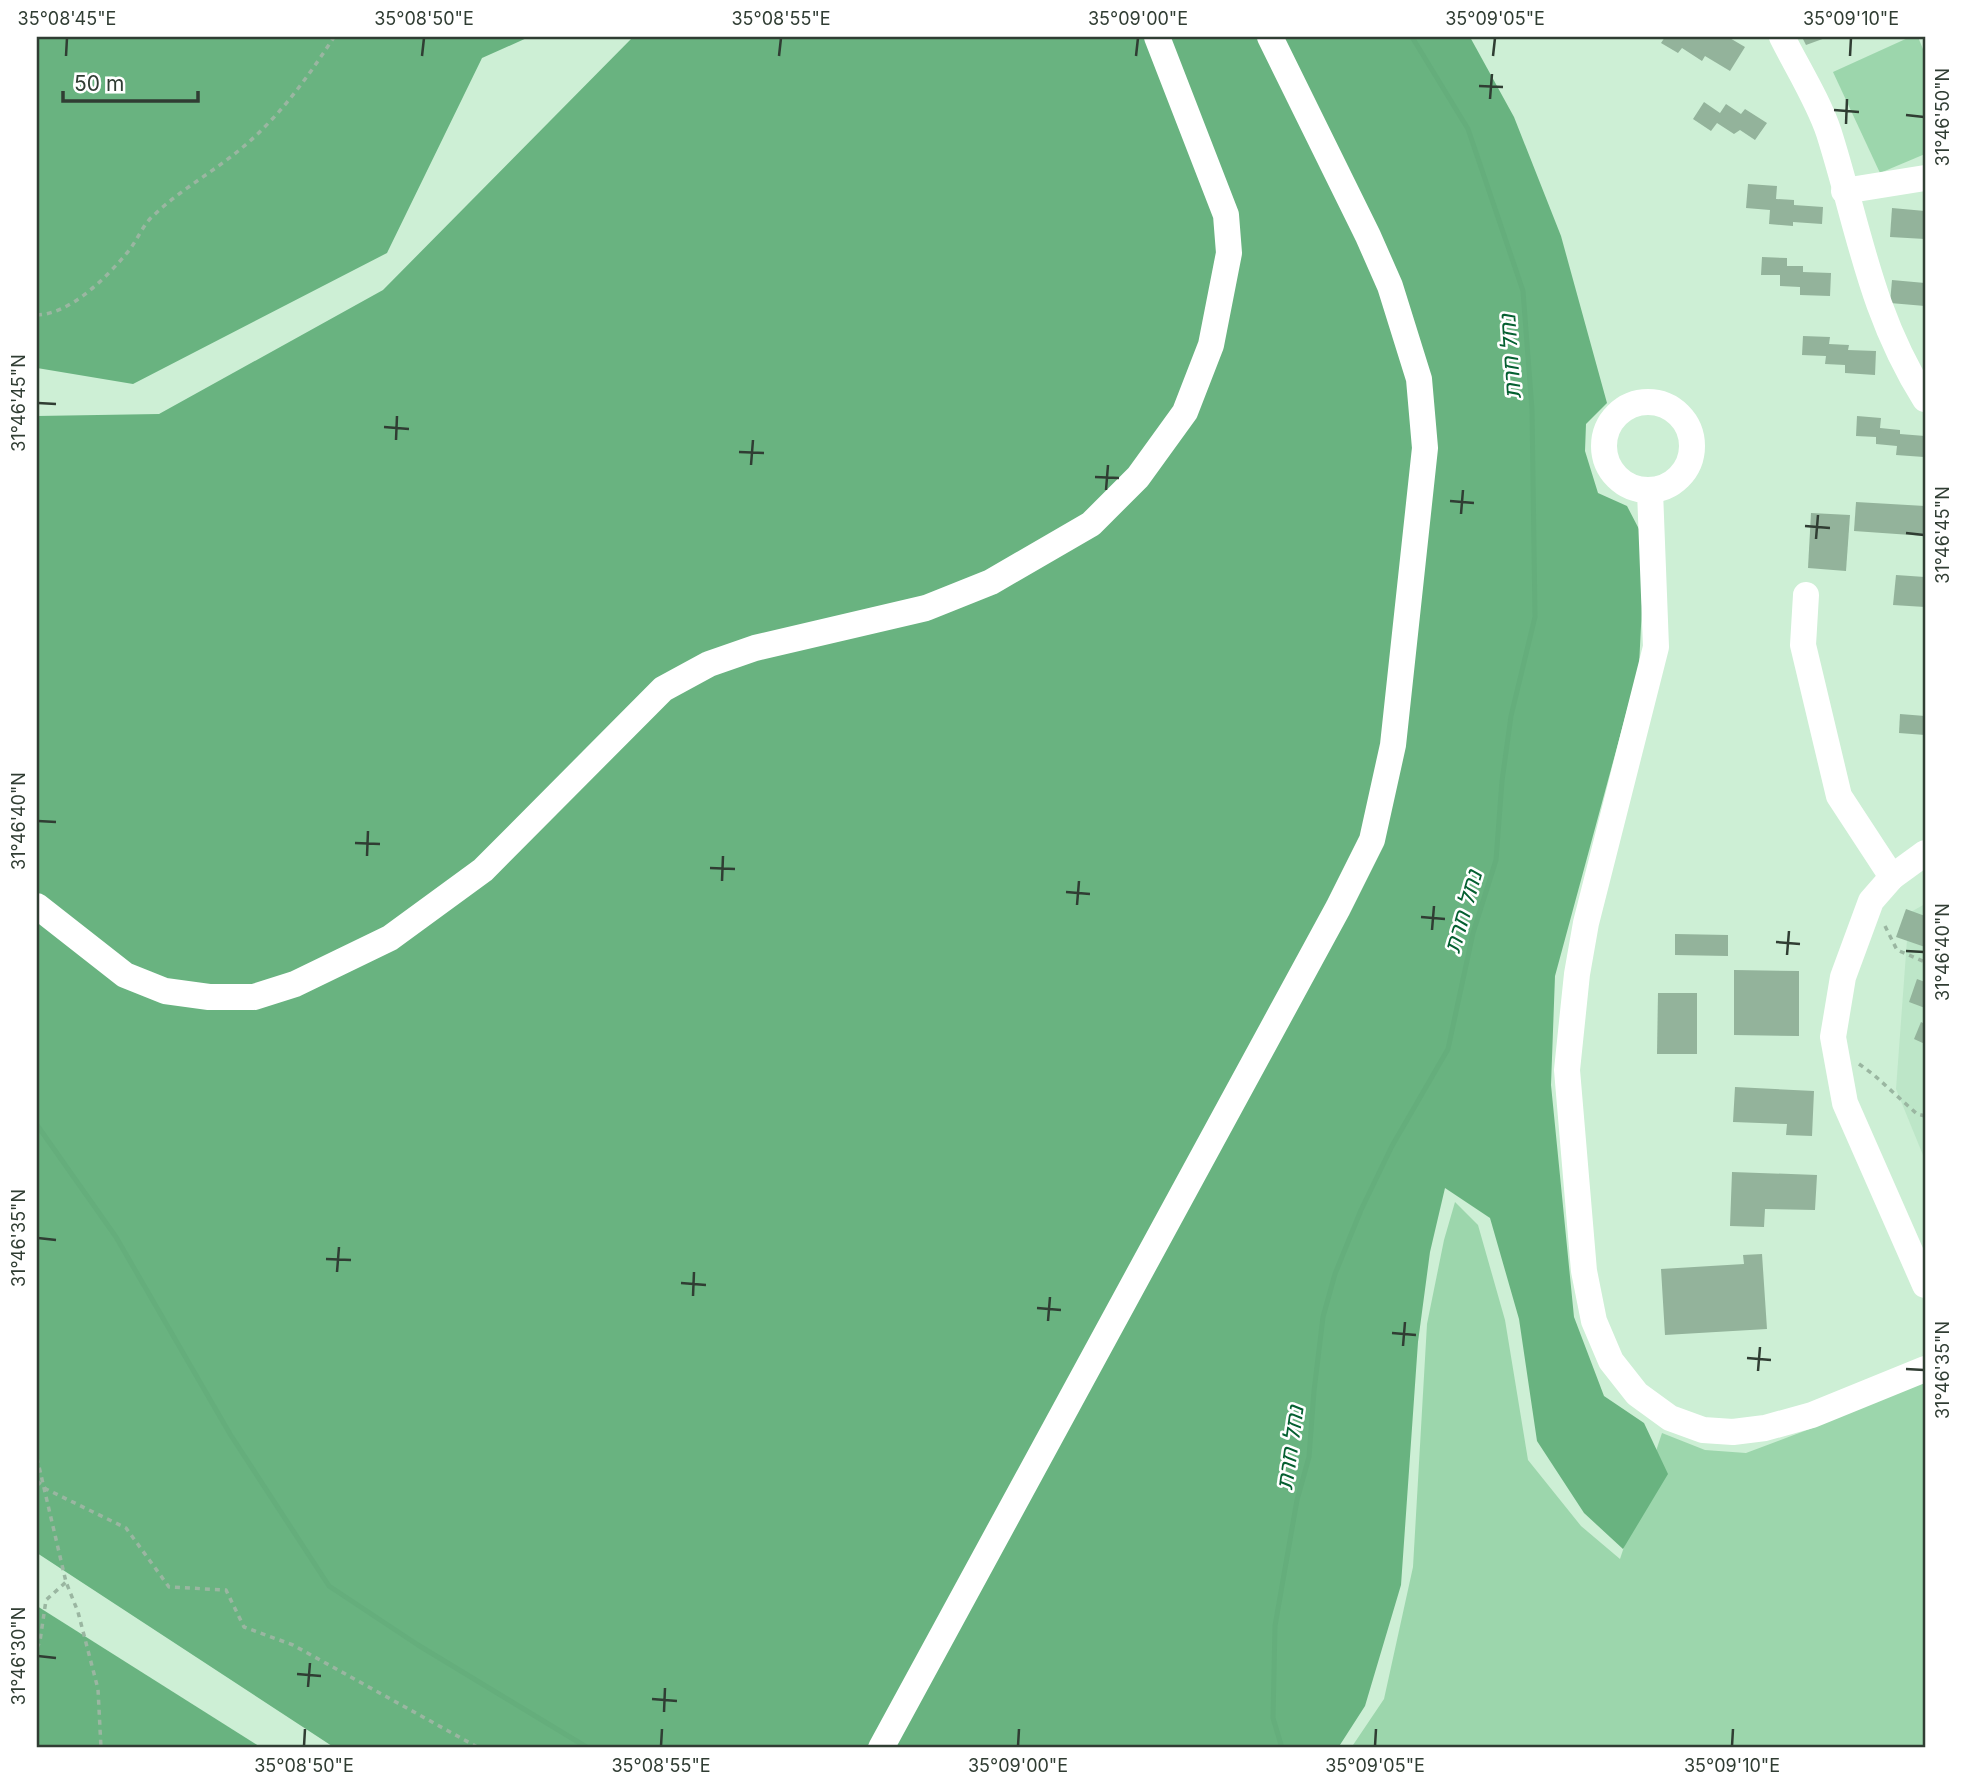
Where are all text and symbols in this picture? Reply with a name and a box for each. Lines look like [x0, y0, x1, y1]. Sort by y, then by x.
text: 35°08'45"E [18, 8, 116, 29]
text: 35°08'50"E [374, 8, 474, 29]
text: 35°08'55"E [731, 8, 831, 29]
text: 35°09'00"E [1088, 8, 1188, 29]
text: 35°09'05"E [1445, 8, 1545, 29]
text: 35°09'10"E [1803, 8, 1899, 29]
scale bar [63, 60, 198, 104]
text: 31°46'50"N [1932, 68, 1953, 166]
text: 50 m [74, 71, 124, 96]
water label: נחל חרת [1493, 311, 1527, 400]
text: 31°46'45"N [8, 354, 29, 452]
text: 31°46'45"N [1932, 486, 1953, 584]
text: 31°46'40"N [8, 772, 29, 870]
water label: נחל חרת [1438, 865, 1489, 957]
text: 31°46'40"N [1932, 903, 1953, 1001]
text: 31°46'35"N [8, 1189, 29, 1287]
text: 31°46'35"N [1932, 1321, 1953, 1419]
water label: נחל חרת [1270, 1402, 1310, 1492]
text: 31°46'30"N [8, 1607, 29, 1705]
text: 35°08'50"E [254, 1755, 354, 1776]
text: 35°08'55"E [611, 1755, 711, 1776]
text: 35°09'00"E [968, 1755, 1068, 1776]
text: 35°09'05"E [1325, 1755, 1425, 1776]
text: 35°09'10"E [1684, 1755, 1780, 1776]

